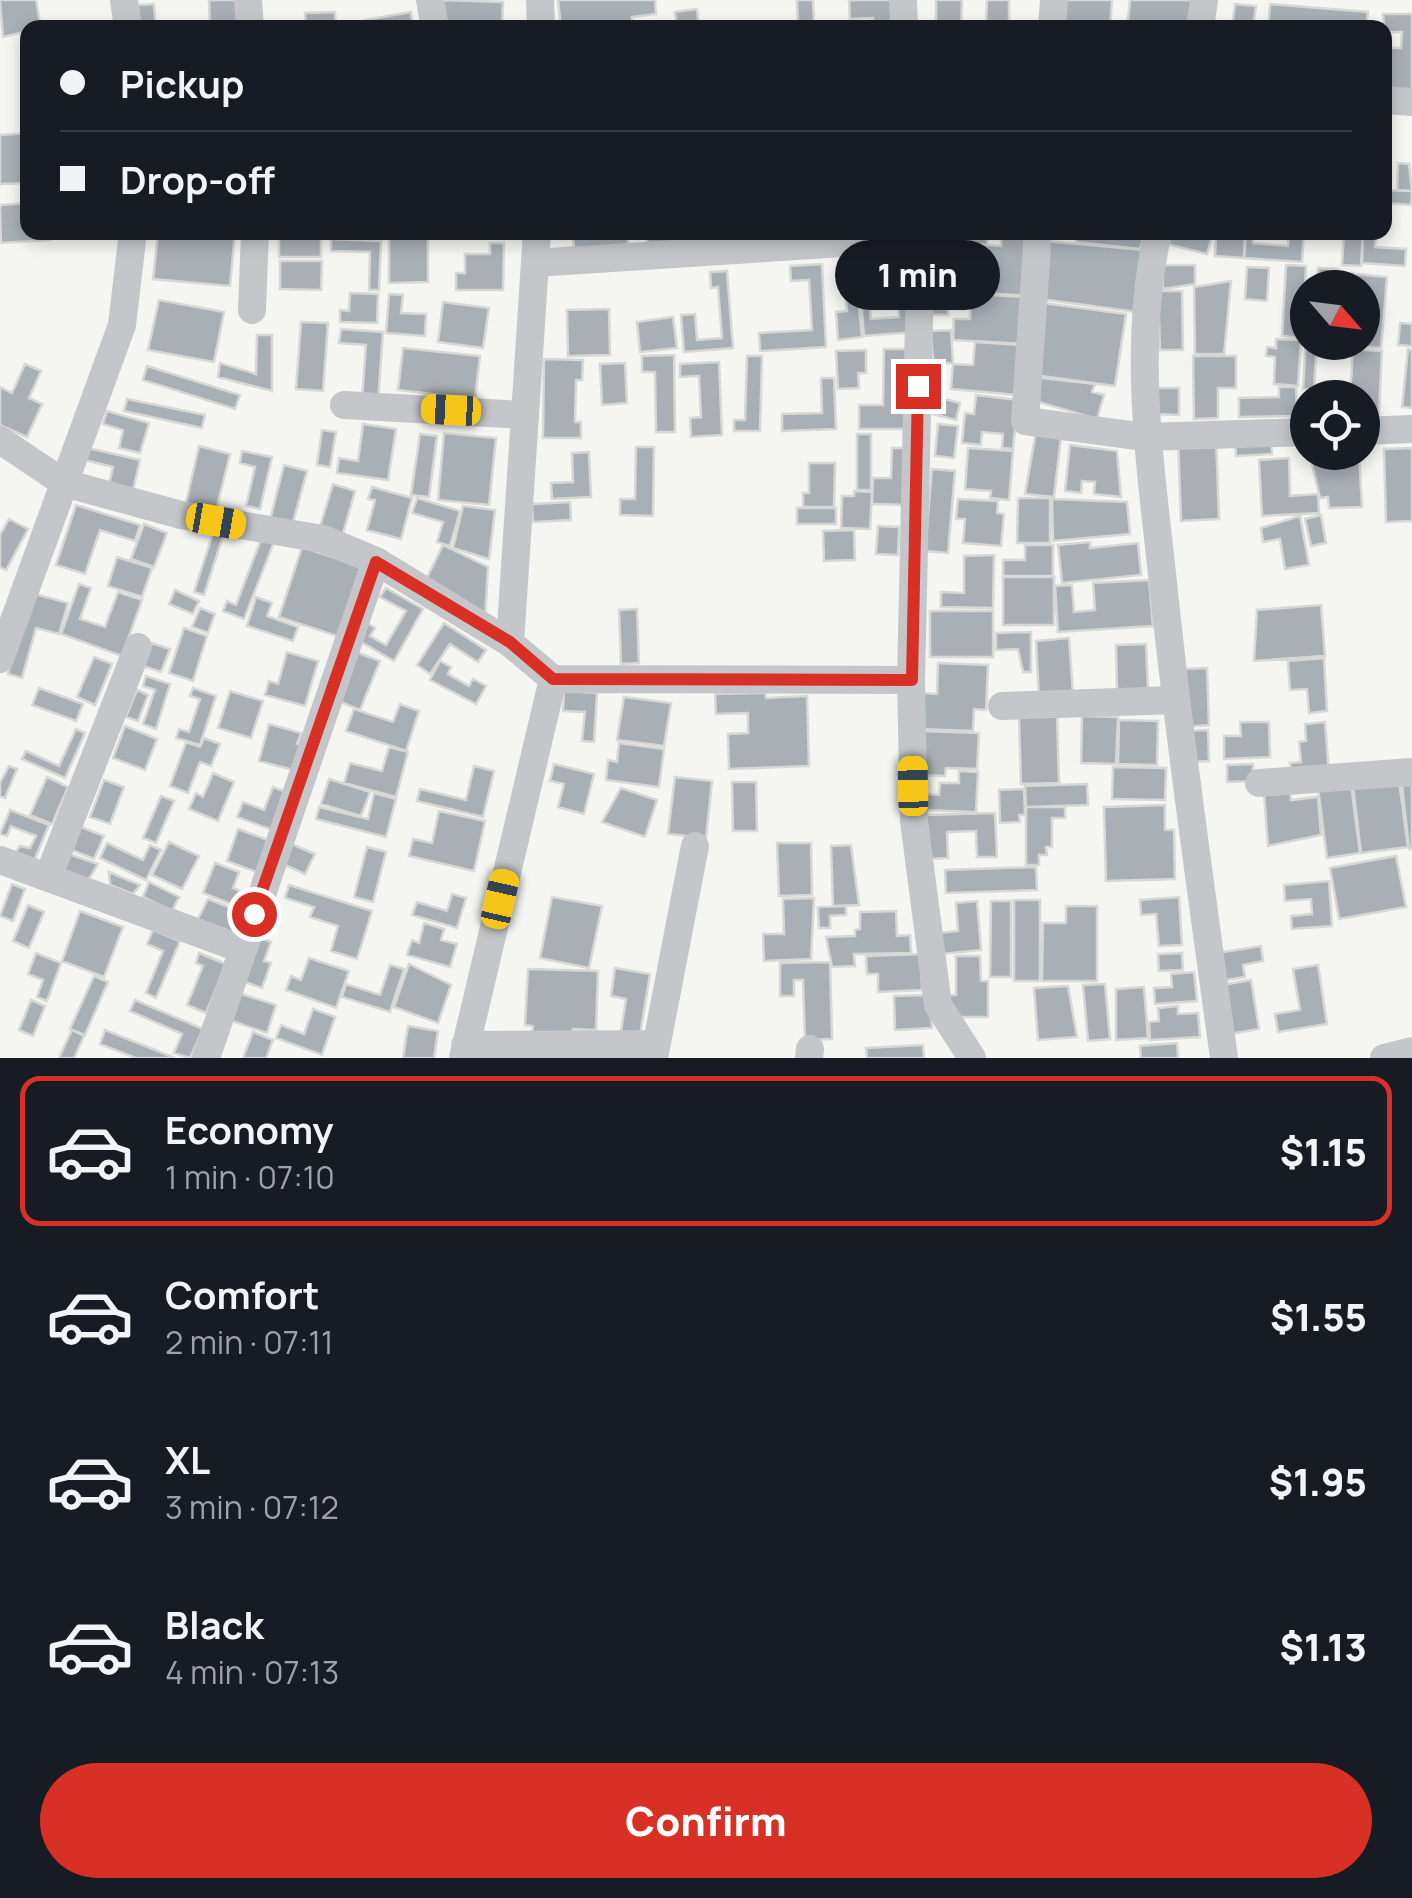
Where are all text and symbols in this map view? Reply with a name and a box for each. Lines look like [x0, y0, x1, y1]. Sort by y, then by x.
text: Pickup [120, 57, 244, 109]
text: Drop-off [120, 153, 275, 205]
callout: 1 min [836, 241, 1000, 311]
text: 1 min [877, 253, 958, 297]
north arrow [1290, 270, 1380, 360]
map controls [1290, 270, 1380, 470]
route end [896, 364, 941, 409]
button: locate [1290, 380, 1380, 470]
car [420, 393, 482, 427]
car [184, 501, 248, 541]
car [897, 756, 929, 816]
car [479, 866, 521, 932]
route start [232, 892, 277, 937]
text: Economy [165, 1103, 334, 1155]
icon: car [45, 1106, 135, 1196]
text: $1.15 [1280, 1125, 1367, 1177]
text: 1 min · 07:10 [165, 1155, 335, 1199]
text: Comfort [165, 1268, 319, 1320]
icon: car [45, 1271, 135, 1361]
text: $1.55 [1270, 1290, 1367, 1342]
text: 2 min · 07:11 [165, 1320, 333, 1364]
text: XL [165, 1433, 210, 1485]
icon: car [45, 1436, 135, 1526]
text: $1.95 [1269, 1455, 1367, 1507]
text: 3 min · 07:12 [165, 1485, 339, 1529]
text: Black [165, 1598, 264, 1650]
icon: car [45, 1601, 135, 1691]
text: $1.13 [1280, 1620, 1367, 1672]
text: 4 min · 07:13 [165, 1650, 339, 1694]
button: Confirm [40, 1763, 1372, 1878]

